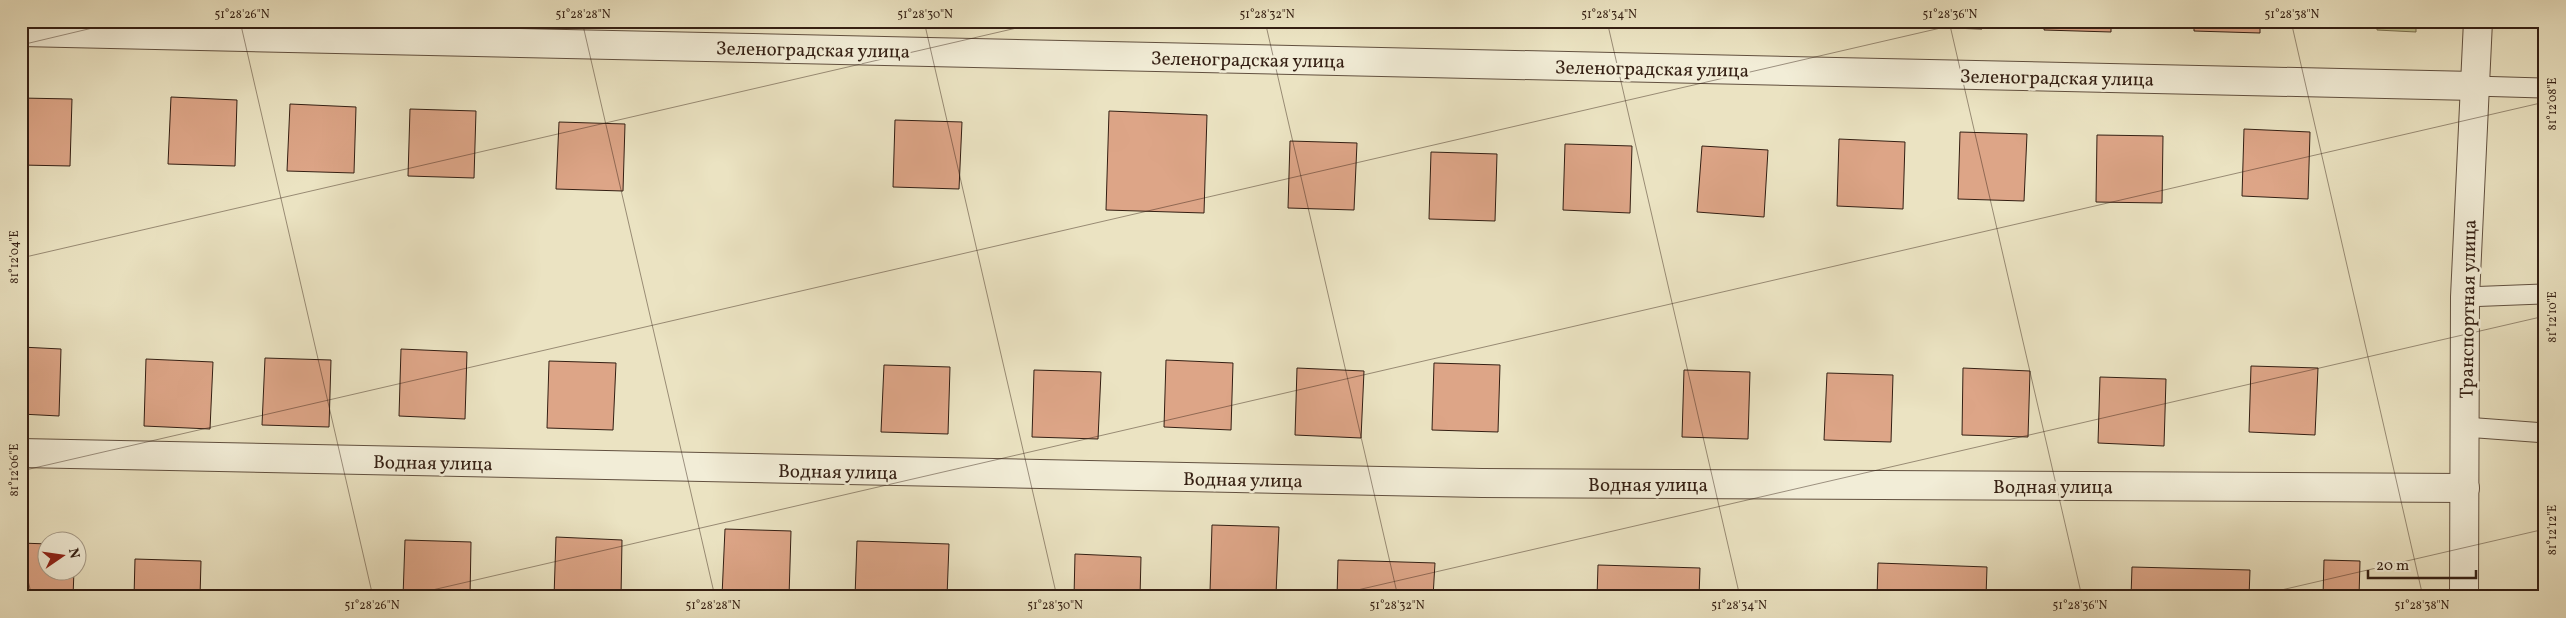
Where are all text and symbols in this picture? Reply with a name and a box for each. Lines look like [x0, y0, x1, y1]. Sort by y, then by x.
text: 51°28'26"N [214, 7, 270, 23]
text: 51°28'28"N [555, 7, 611, 23]
text: 51°28'30"N [897, 7, 953, 23]
text: 51°28'32"N [1239, 7, 1295, 23]
text: 51°28'34"N [1581, 7, 1637, 23]
text: 51°28'36"N [1923, 7, 1978, 23]
text: 51°28'38"N [2265, 7, 2320, 23]
street label: Зеленоградская улица [716, 36, 910, 66]
street label: Зеленоградская улица [1151, 46, 1345, 76]
street label: Зеленоградская улица [1555, 55, 1749, 85]
street label: Зеленоградская улица [1960, 64, 2154, 94]
text: 81°12'08"E [2545, 78, 2561, 130]
street label: Транспортная улица [2454, 219, 2484, 399]
text: 81°12'04"E [7, 230, 23, 284]
text: 81°12'10"E [2545, 291, 2561, 343]
text: 81°12'06"E [7, 443, 23, 497]
street label: Водная улица [373, 450, 493, 478]
street label: Водная улица [778, 459, 898, 487]
street label: Водная улица [1183, 467, 1303, 495]
street label: Водная улица [1588, 473, 1708, 499]
street label: Водная улица [1993, 475, 2113, 501]
text: 81°12'12"E [2545, 505, 2561, 555]
north arrow [38, 530, 88, 580]
text: N [63, 546, 84, 561]
scale bar [2368, 548, 2476, 580]
text: 20 m [2376, 556, 2409, 577]
text: 51°28'26"N [344, 598, 400, 614]
text: 51°28'28"N [685, 598, 741, 614]
text: 51°28'30"N [1027, 598, 1083, 614]
text: 51°28'32"N [1369, 598, 1425, 614]
text: 51°28'34"N [1711, 598, 1767, 614]
text: 51°28'36"N [2053, 598, 2108, 614]
text: 51°28'38"N [2395, 598, 2450, 614]

